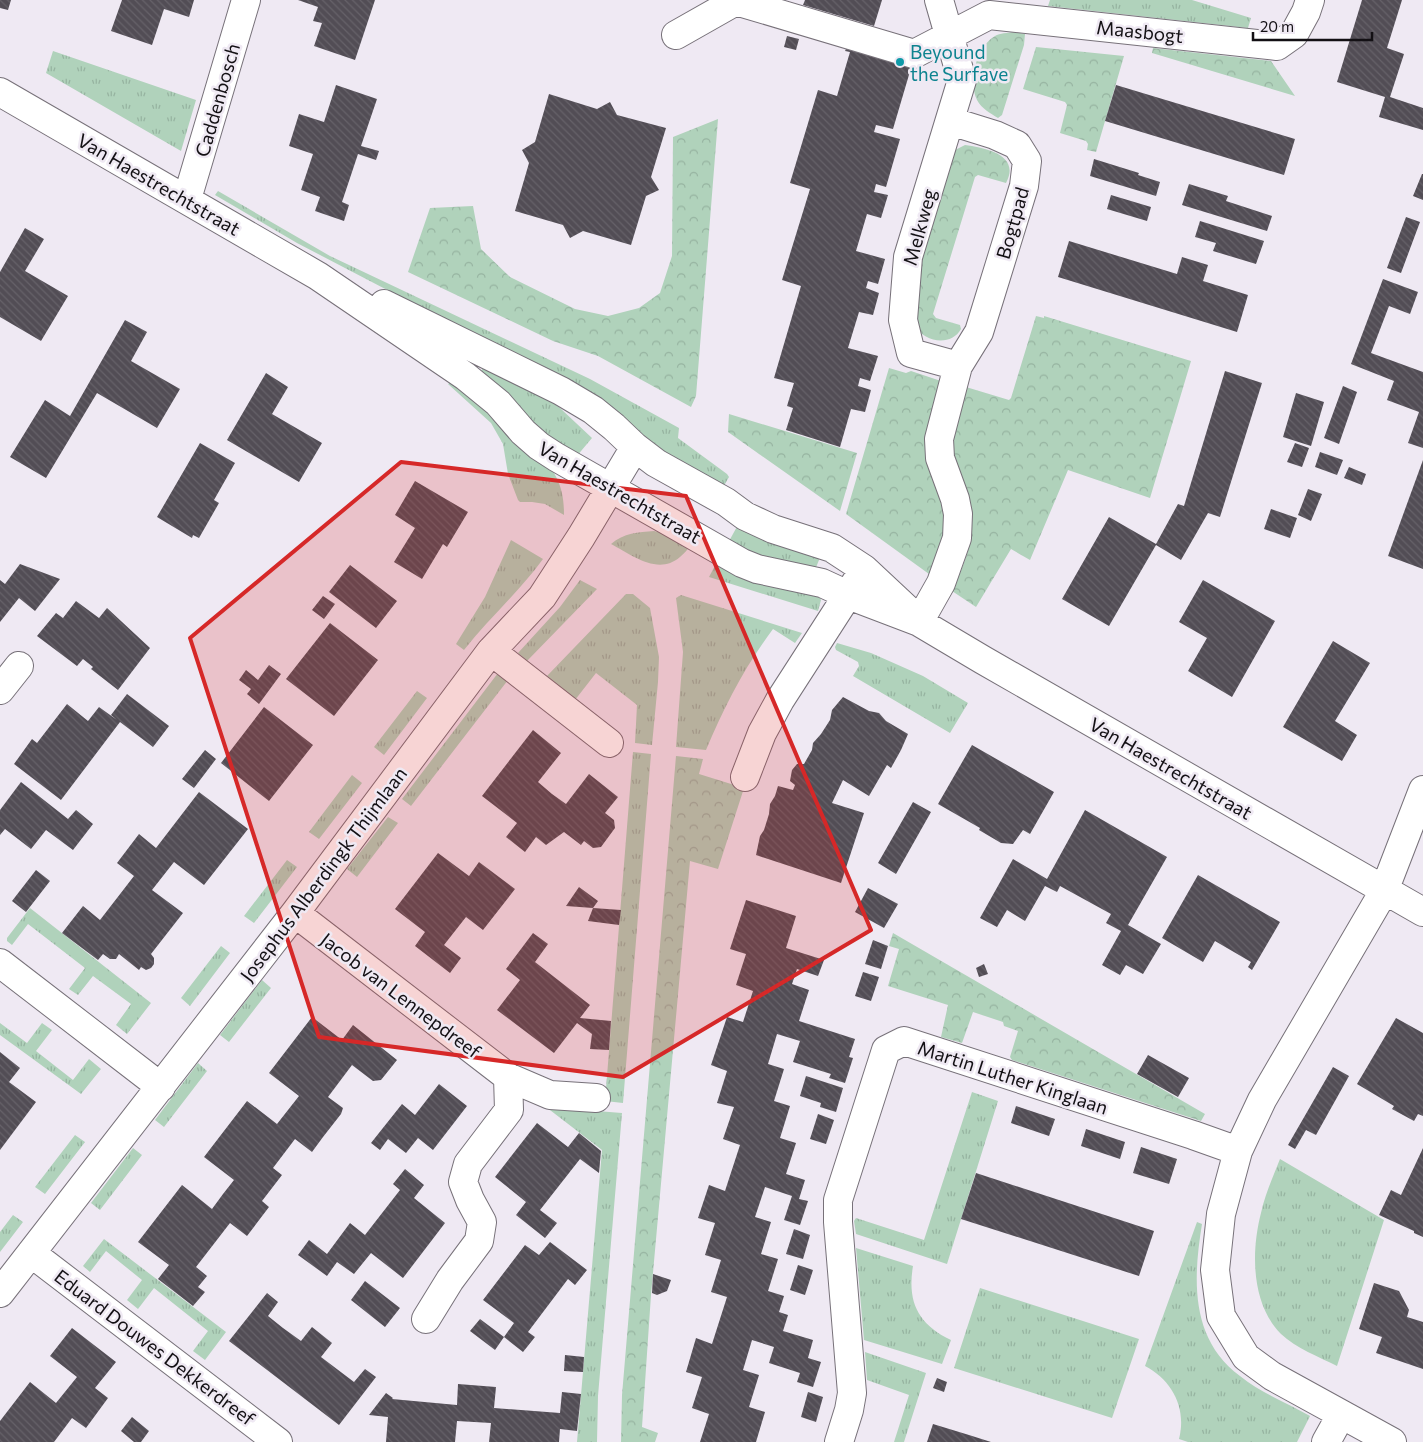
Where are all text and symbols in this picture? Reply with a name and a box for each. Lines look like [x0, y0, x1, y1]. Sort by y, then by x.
scale bar [1253, 10, 1372, 42]
street label: Maasbogt [1095, 15, 1185, 47]
text: 20 m [1260, 17, 1294, 35]
place label: Beyound the Surfave [910, 40, 1008, 85]
street label: Caddenbosch [190, 41, 244, 159]
marker: Beyound the Surfave [894, 56, 906, 68]
street label: Van Haestrechtstraat [74, 128, 245, 240]
street label: Bogtpad [991, 184, 1033, 262]
street label: Melkweg [898, 186, 940, 268]
street label: Van Haestrechtstraat [535, 436, 706, 548]
street label: Van Haestrechtstraat [1086, 712, 1257, 824]
street label: Josephus Alberdingk Thijmlaan [235, 762, 411, 986]
street label: Jacob van Lennepdreef [316, 927, 486, 1063]
street label: Martin Luther Kinglaan [915, 1035, 1111, 1119]
street label: Eduard Douwes Dekkerdreef [50, 1264, 260, 1430]

